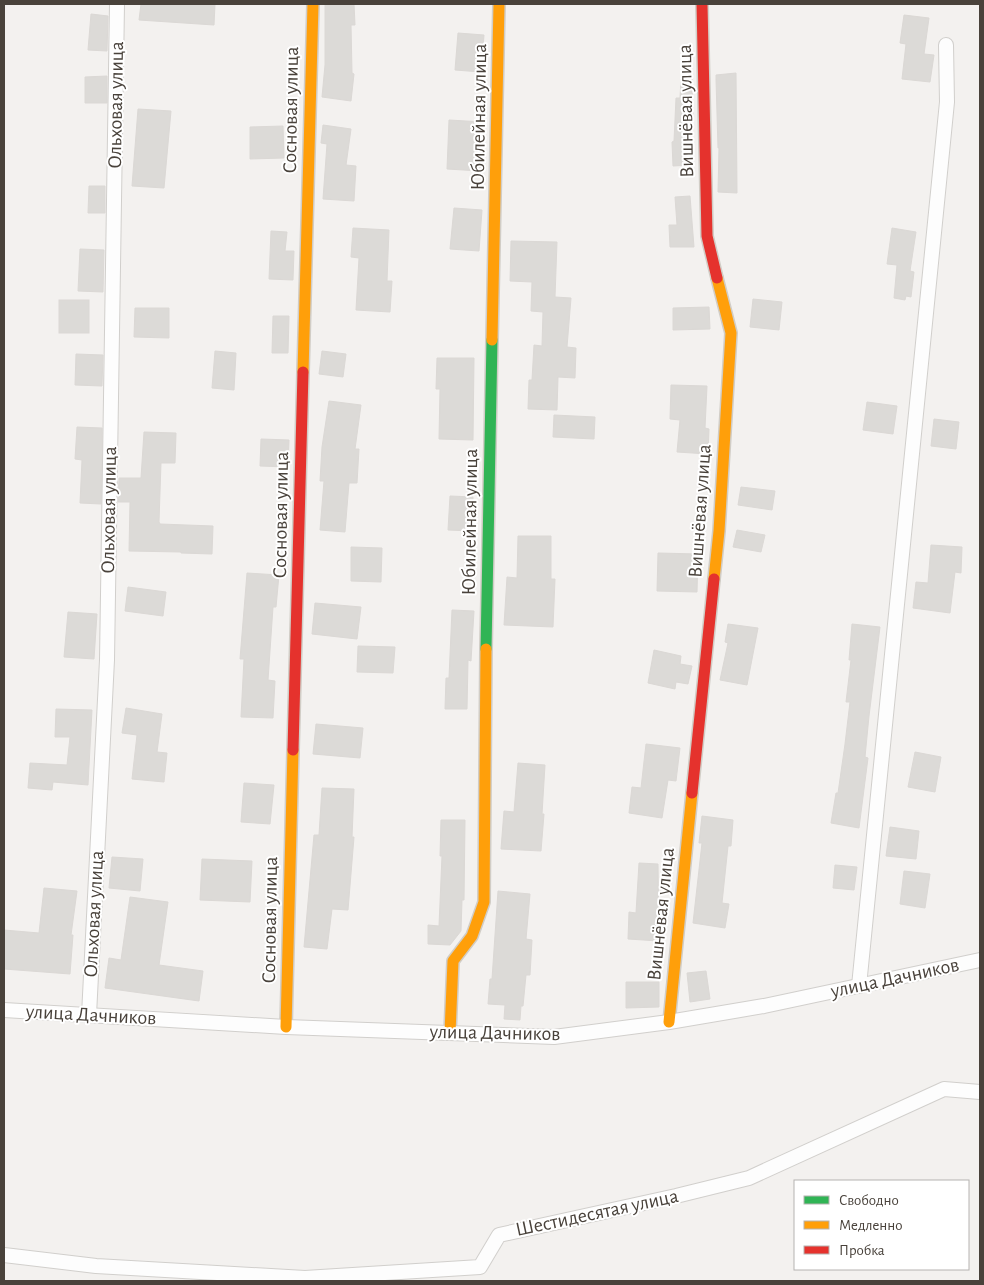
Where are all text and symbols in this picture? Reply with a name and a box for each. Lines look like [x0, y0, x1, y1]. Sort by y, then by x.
street label: Ольховая улица [105, 41, 127, 169]
street label: Юбилейная улица [468, 43, 490, 191]
street label: Вишнёвая улица [675, 44, 697, 178]
street label: Сосновая улица [280, 46, 302, 174]
street label: Вишнёвая улица [685, 444, 715, 578]
street label: Ольховая улица [98, 446, 120, 574]
street label: Юбилейная улица [459, 448, 481, 596]
street label: Сосновая улица [270, 451, 292, 579]
street label: Вишнёвая улица [644, 846, 678, 982]
street label: Ольховая улица [81, 850, 107, 978]
street label: Сосновая улица [259, 856, 281, 984]
street label: улица Дачников [828, 955, 961, 1002]
street label: улица Дачников [24, 1002, 157, 1028]
street label: улица Дачников [429, 1022, 560, 1044]
legend [794, 1180, 969, 1270]
street label: Шестидесятая улица [514, 1186, 680, 1240]
text: Свободно [839, 1193, 899, 1208]
text: Медленно [839, 1218, 903, 1233]
text: Пробка [839, 1243, 885, 1258]

